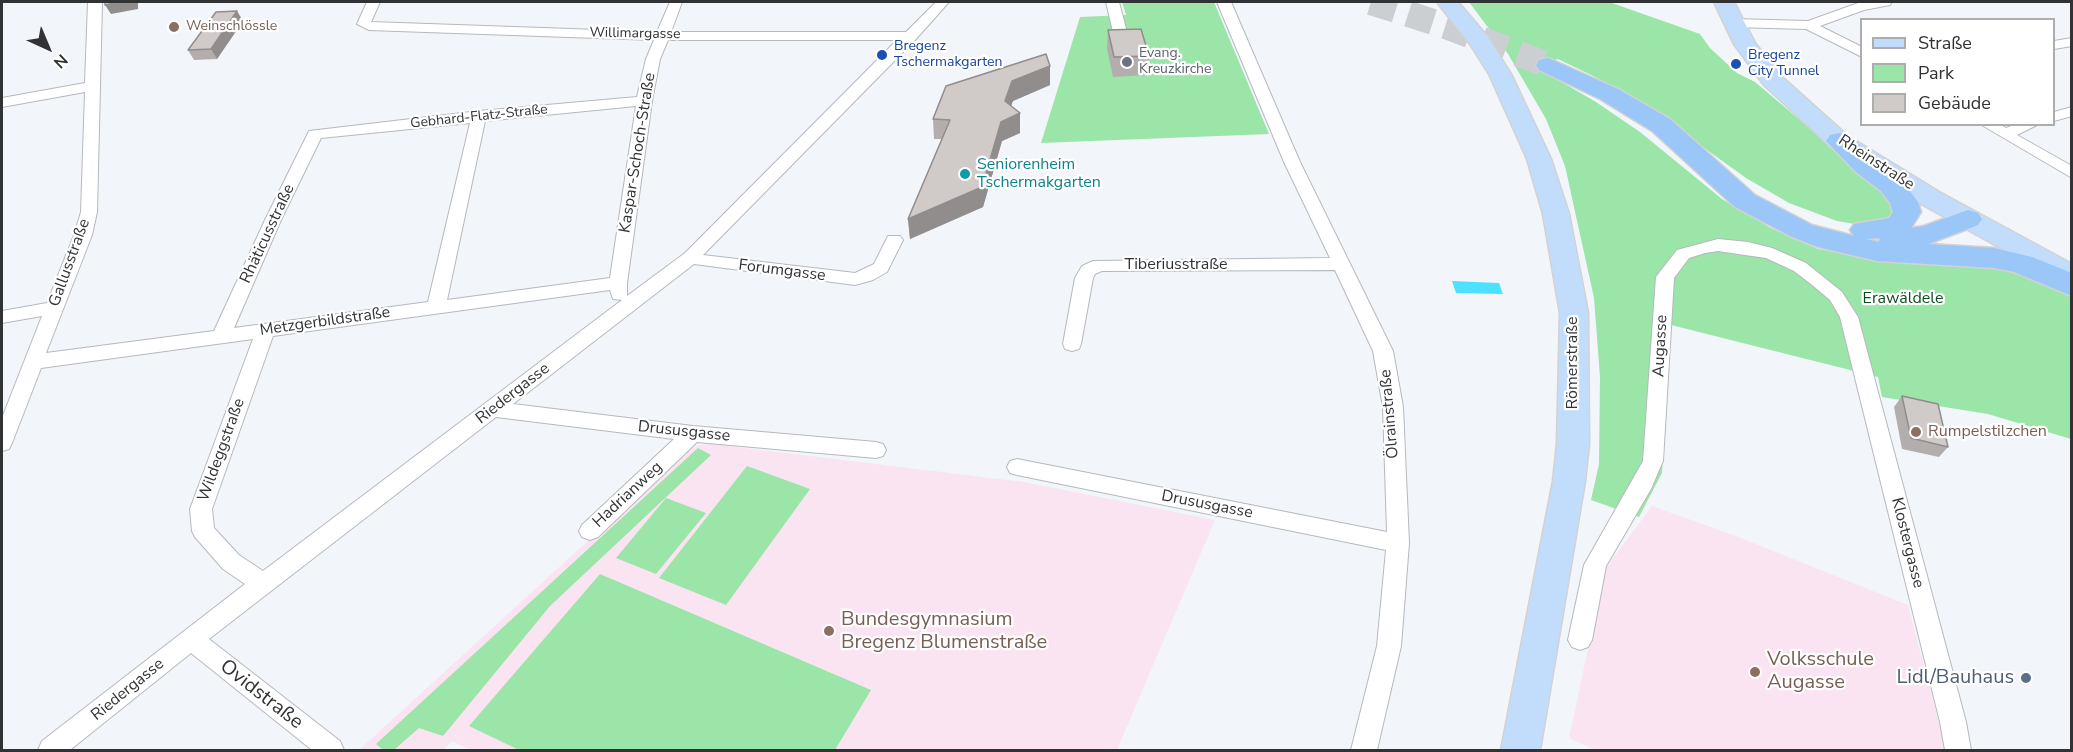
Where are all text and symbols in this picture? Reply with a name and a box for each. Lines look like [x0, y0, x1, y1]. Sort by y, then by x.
north arrow [18, 18, 78, 78]
legend [1860, 18, 2055, 126]
place label: Weinschlössle [186, 19, 277, 35]
marker: Weinschlössle [167, 20, 181, 34]
street label: Willimargasse [589, 25, 681, 43]
text: Straße [1918, 31, 1972, 55]
place label: Bregenz Tschermakgarten [894, 39, 1002, 72]
place label: Evang. Kreuzkirche [1139, 46, 1212, 78]
marker: Bregenz Tschermakgarten [875, 48, 889, 62]
place label: Bregenz City Tunnel [1748, 48, 1819, 80]
text: N [49, 49, 72, 73]
marker: Evang. Kreuzkirche [1120, 55, 1134, 69]
marker: Bregenz City Tunnel [1729, 57, 1743, 71]
text: Park [1918, 61, 1954, 85]
street label: Kaspar-Schoch-Straße [616, 72, 660, 234]
text: Gebäude [1918, 91, 1991, 115]
street label: Gebhard-Flatz-Straße [410, 101, 548, 133]
street label: Rheinstraße [1834, 131, 1918, 195]
place label: Seniorenheim Tschermakgarten [977, 155, 1101, 193]
marker: Seniorenheim Tschermakgarten [958, 167, 972, 181]
street label: Rhäticusstraße [237, 181, 299, 287]
street label: Gallusstraße [45, 217, 95, 309]
street label: Tiberiusstraße [1125, 255, 1227, 275]
street label: Forumgasse [737, 256, 827, 286]
park label: Erawäldele [1863, 289, 1943, 309]
street label: Metzgerbildstraße [259, 303, 391, 341]
street label: Augasse [1650, 314, 1672, 378]
street label: Römerstraße [1563, 317, 1583, 409]
street label: Riedergasse [472, 359, 554, 429]
street label: Ölrainstraße [1377, 369, 1403, 459]
street label: Wildeggstraße [194, 396, 250, 504]
street label: Drususgasse [637, 418, 731, 446]
place label: Rumpelstilzchen [1928, 422, 2047, 442]
marker: Rumpelstilzchen [1909, 425, 1923, 439]
street label: Hadrianweg [589, 458, 667, 532]
street label: Drususgasse [1160, 487, 1254, 523]
street label: Klostergasse [1886, 496, 1928, 590]
place label: Bundesgymnasium Bregenz Blumenstraße [841, 608, 1047, 655]
marker: Bundesgymnasium Bregenz Blumenstraße [822, 624, 836, 638]
place label: Volksschule Augasse [1767, 648, 1874, 695]
street label: Riedergasse [88, 655, 168, 725]
street label: Ovidstraße [215, 655, 307, 735]
marker: Volksschule Augasse [1748, 665, 1762, 679]
place label: Lidl/Bauhaus [1896, 666, 2014, 690]
marker: Lidl/Bauhaus [2019, 671, 2033, 685]

